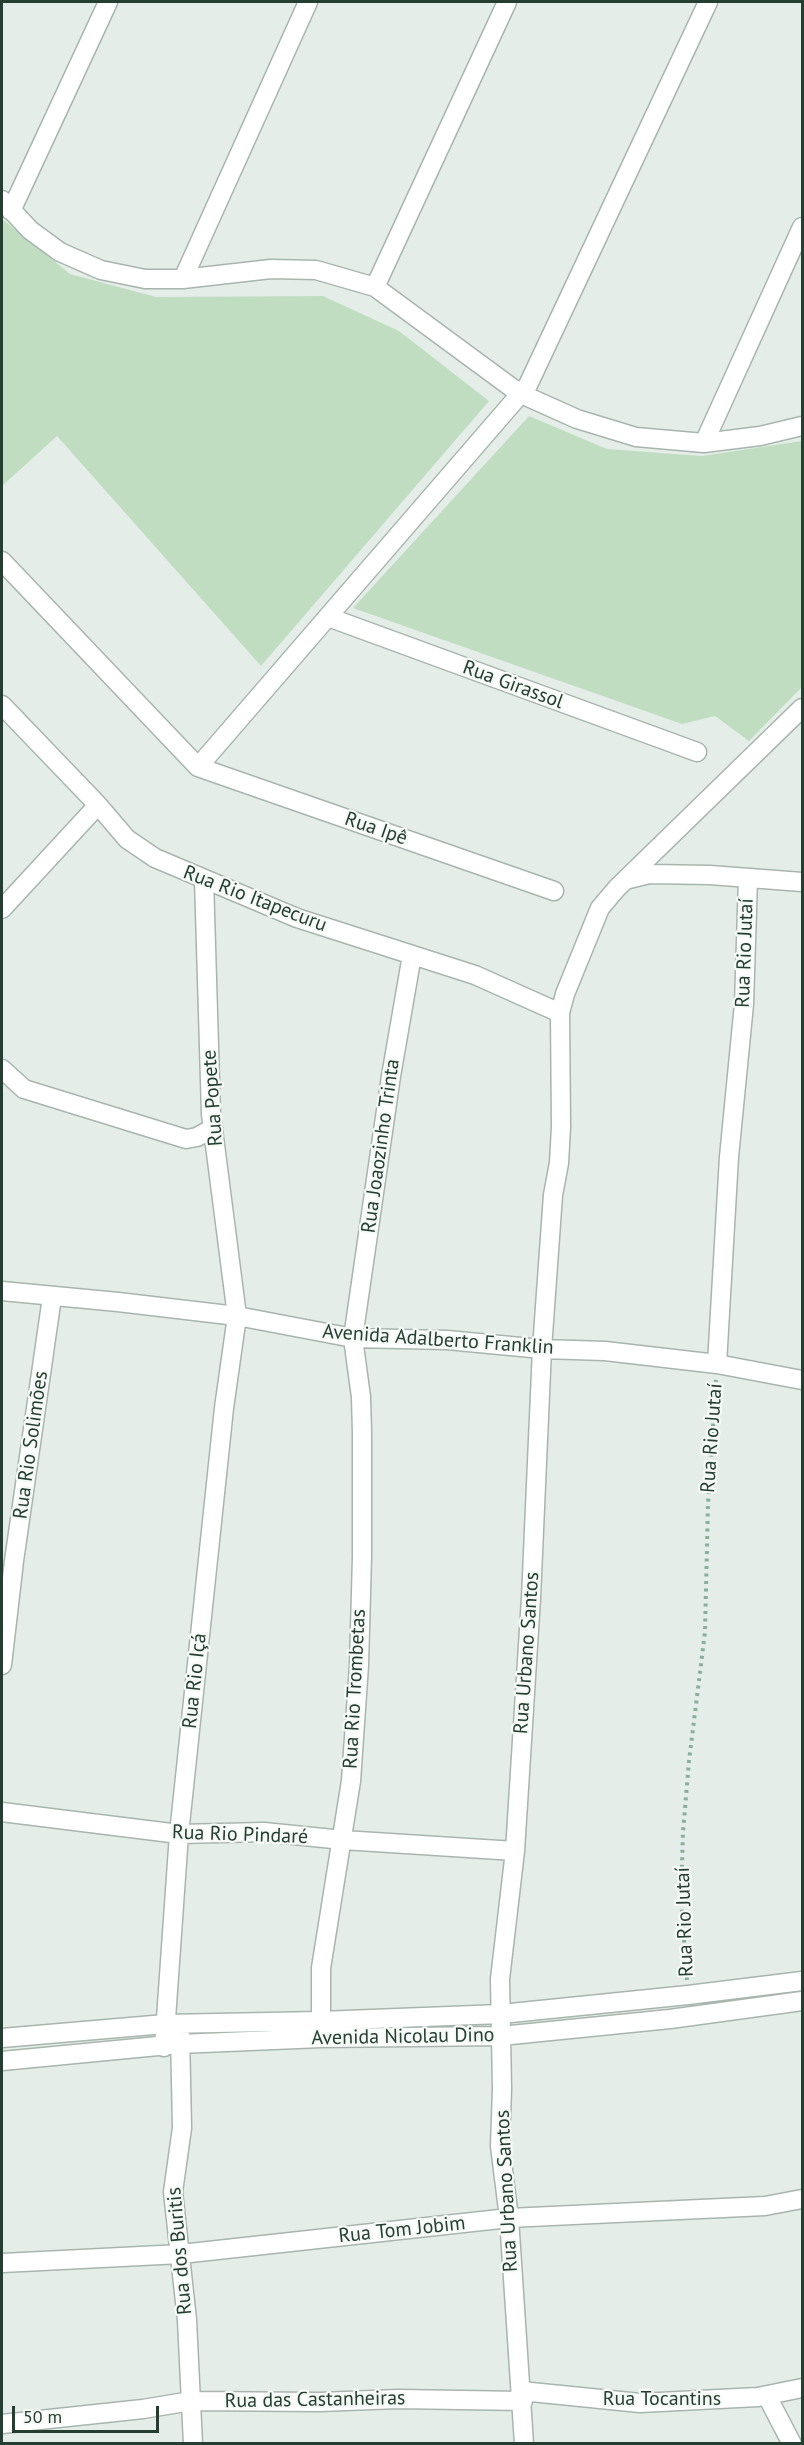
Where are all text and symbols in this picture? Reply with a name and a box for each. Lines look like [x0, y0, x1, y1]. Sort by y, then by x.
street label: Rua Girassol [459, 656, 567, 714]
street label: Rua Ipê [342, 807, 410, 851]
street label: Rua Rio Itapecuru [180, 861, 330, 937]
street label: Rua Rio Jutaí [731, 898, 759, 1008]
street label: Rua Popete [198, 1049, 228, 1147]
street label: Rua Joaozinho Trinta [357, 1057, 405, 1235]
street label: Avenida Adalberto Franklin [322, 1320, 554, 1360]
street label: Rua Rio Solimões [9, 1369, 53, 1521]
street label: Rua Rio Jutaí [696, 1382, 728, 1494]
street label: Rua Urbano Santos [509, 1571, 545, 1735]
street label: Rua Rio Trombetas [339, 1609, 371, 1769]
street label: Rua Rio Içá [178, 1632, 212, 1730]
street label: Rua Rio Pindaré [172, 1821, 308, 1849]
street label: Rua Rio Jutaí [671, 1867, 699, 1977]
street label: Avenida Nicolau Dino [311, 2023, 495, 2051]
street label: Rua Urbano Santos [491, 2109, 523, 2273]
street label: Rua dos Buritis [162, 2186, 198, 2316]
street label: Rua Tom Jobim [337, 2211, 467, 2249]
street label: Rua das Castanheiras [224, 2386, 406, 2414]
street label: Rua Tocantins [603, 2387, 721, 2411]
scale bar [15, 2394, 162, 2432]
text: 50 m [23, 2405, 62, 2428]

